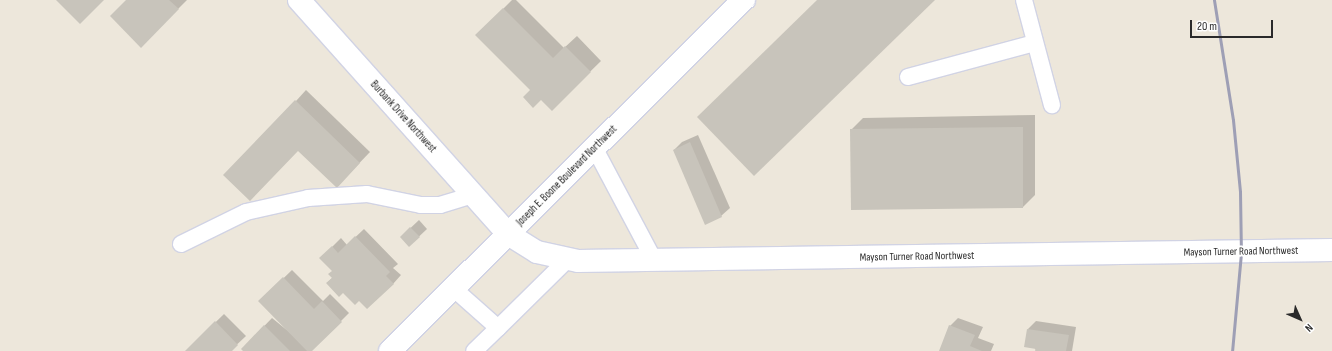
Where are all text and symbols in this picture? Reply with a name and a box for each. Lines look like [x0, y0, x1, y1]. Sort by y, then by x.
scale bar [1192, 12, 1275, 38]
text: 20 m [1197, 19, 1217, 34]
street label: Burbank Drive Northwest [367, 78, 439, 156]
street label: Joseph E. Boone Boulevard Northwest [514, 123, 620, 229]
street label: Mayson Turner Road Northwest [1183, 244, 1299, 260]
street label: Mayson Turner Road Northwest [859, 249, 975, 265]
north arrow [1280, 299, 1320, 339]
text: N [1302, 321, 1316, 335]

